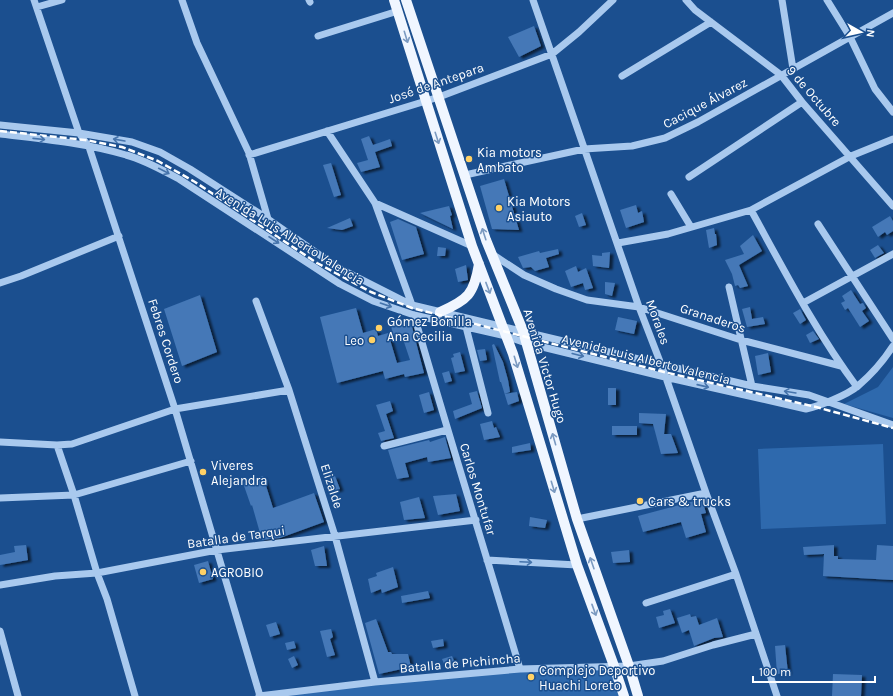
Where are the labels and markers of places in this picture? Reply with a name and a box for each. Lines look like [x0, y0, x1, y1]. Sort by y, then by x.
place label: Kia motors Ambato [477, 145, 542, 175]
marker: Kia motors Ambato [464, 154, 474, 164]
place label: Kia Motors Asiauto [507, 194, 571, 224]
marker: Kia Motors Asiauto [494, 203, 504, 213]
place label: Gómez Bonilla Ana Cecilia [387, 314, 472, 344]
marker: Gómez Bonilla Ana Cecilia [374, 323, 384, 333]
place label: Leo [344, 333, 364, 348]
marker: Leo [367, 335, 377, 345]
place label: Viveres Alejandra [211, 458, 267, 488]
marker: Viveres Alejandra [198, 467, 208, 477]
place label: Cars & trucks [648, 494, 731, 509]
marker: Cars & trucks [635, 496, 645, 506]
place label: AGROBIO [211, 565, 263, 580]
marker: AGROBIO [198, 567, 208, 577]
place label: Complejo Deportivo Huachi Loreto [539, 663, 655, 693]
marker: Complejo Deportivo Huachi Loreto [526, 672, 536, 682]

